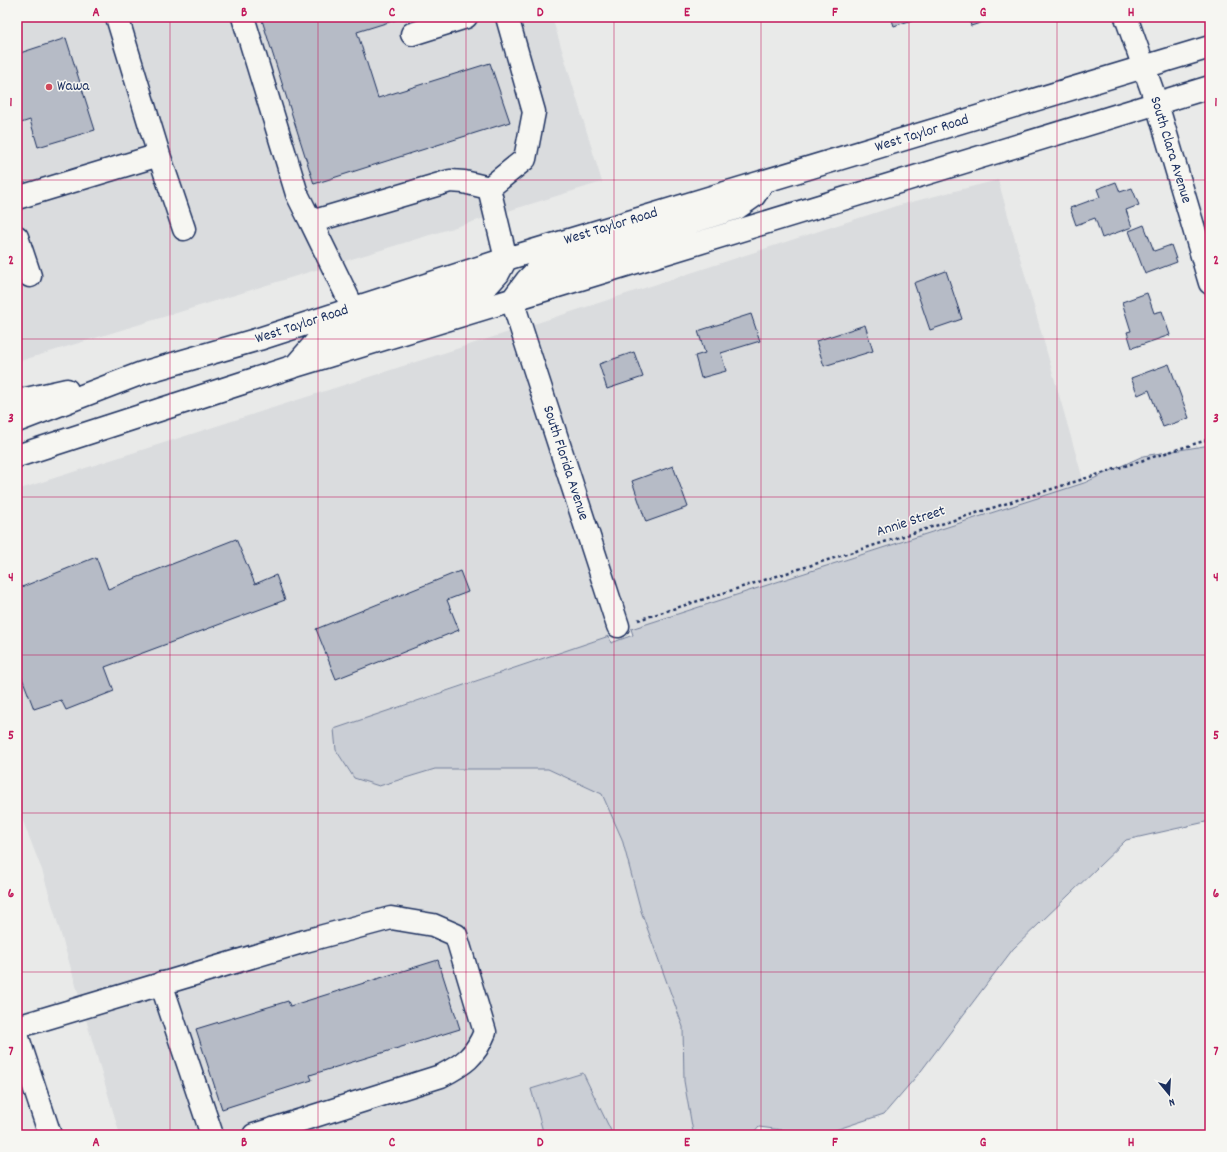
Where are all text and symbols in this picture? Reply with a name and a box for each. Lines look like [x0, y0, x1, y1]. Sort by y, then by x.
text: A [92, 4, 100, 23]
text: B [241, 4, 247, 23]
text: C [389, 4, 396, 23]
text: D [537, 4, 544, 23]
text: E [684, 4, 691, 23]
text: F [832, 4, 838, 23]
text: G [980, 4, 987, 23]
text: H [1128, 4, 1135, 23]
place label: Wawa [57, 76, 90, 98]
marker: Wawa [44, 82, 54, 92]
text: 1 [10, 94, 13, 113]
street label: South Clara Avenue [1143, 94, 1197, 207]
text: 1 [1215, 94, 1218, 113]
street label: West Taylor Road [872, 109, 972, 159]
street label: West Taylor Road [561, 202, 661, 252]
text: 2 [8, 252, 14, 271]
text: 2 [1213, 252, 1219, 271]
street label: West Taylor Road [253, 300, 351, 350]
street label: South Florida Avenue [536, 403, 594, 524]
text: 3 [8, 410, 14, 429]
text: 3 [1213, 410, 1219, 429]
street label: Annie Street [874, 500, 949, 543]
text: 4 [8, 569, 14, 588]
text: 4 [1213, 569, 1219, 588]
text: 5 [8, 727, 14, 746]
text: 5 [1213, 727, 1219, 746]
text: 6 [8, 885, 15, 904]
text: 6 [1213, 885, 1220, 904]
text: 7 [9, 1043, 14, 1062]
text: 7 [1214, 1043, 1219, 1062]
north arrow [1149, 1074, 1189, 1114]
text: N [1166, 1093, 1177, 1110]
text: A [92, 1134, 100, 1152]
text: B [241, 1134, 247, 1152]
text: C [389, 1134, 396, 1152]
text: D [537, 1134, 544, 1152]
text: E [684, 1134, 691, 1152]
text: F [832, 1134, 838, 1152]
text: G [980, 1134, 987, 1152]
text: H [1128, 1134, 1135, 1152]

